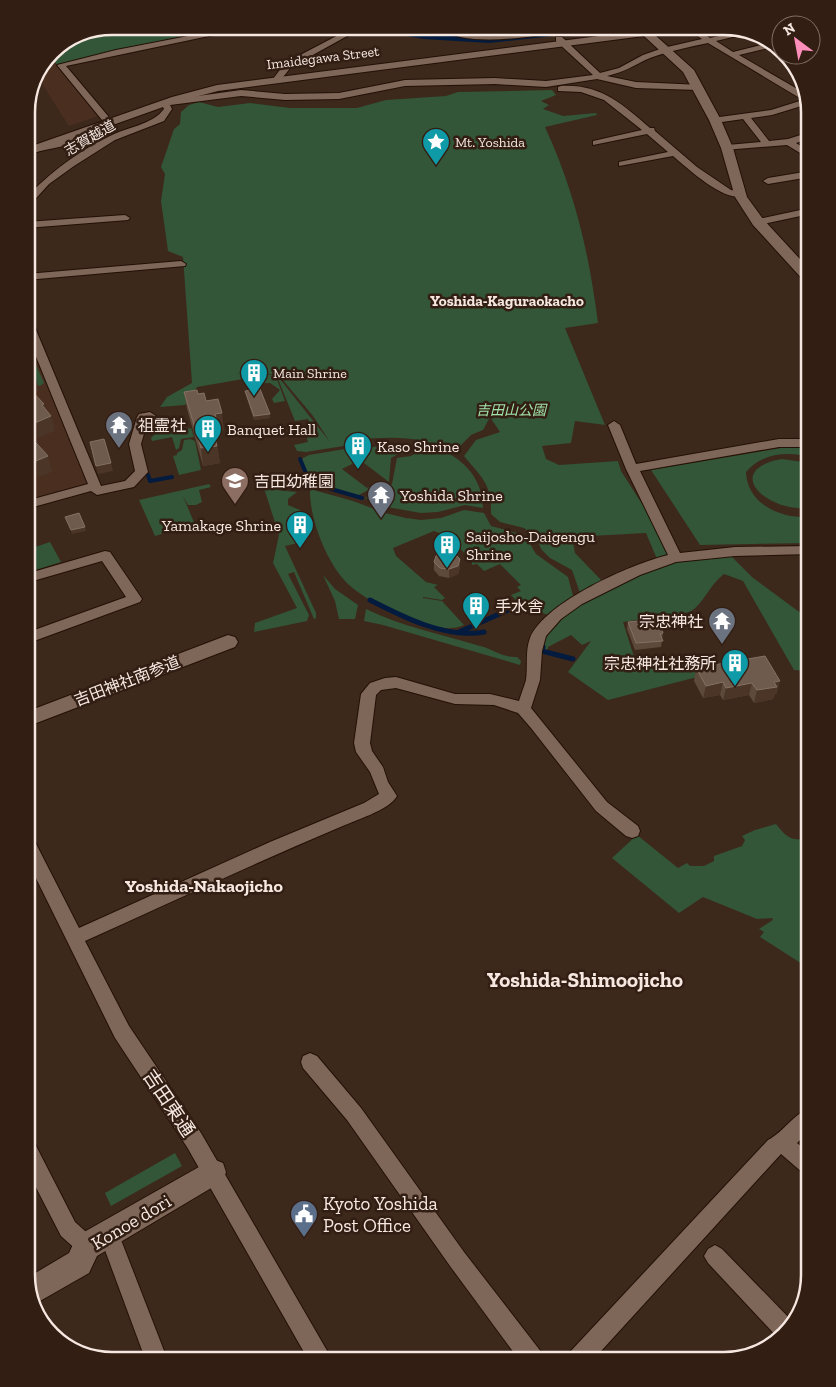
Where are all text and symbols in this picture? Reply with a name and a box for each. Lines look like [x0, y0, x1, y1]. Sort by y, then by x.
north arrow [771, 15, 821, 65]
text: N [780, 19, 799, 39]
street label: Imaidegawa Street [266, 43, 381, 73]
street label: 志賀越道 [62, 117, 118, 159]
place icon: Mt. Yoshida [421, 127, 451, 166]
place label: Mt. Yoshida [455, 134, 525, 151]
district label: Yoshida-Kaguraokacho [430, 292, 584, 310]
building icon: Main Shrine [239, 358, 269, 397]
place label: Main Shrine [273, 365, 347, 382]
park label: 吉田山公園 [476, 402, 548, 419]
temple icon: 祖霊社 [104, 410, 134, 449]
building icon: Banquet Hall [193, 414, 223, 453]
place label: 祖霊社 [138, 416, 186, 435]
place label: Banquet Hall [227, 420, 316, 439]
building icon: Kaso Shrine [343, 431, 373, 470]
place label: Kaso Shrine [377, 437, 459, 456]
school or university icon: 吉田幼稚園 [220, 466, 250, 505]
place label: 吉田幼稚園 [254, 472, 334, 491]
temple icon: Yoshida Shrine [366, 480, 396, 519]
place label: Yoshida Shrine [399, 486, 503, 505]
building icon: Yamakage Shrine [285, 510, 315, 549]
place label: Yamakage Shrine [161, 516, 281, 535]
place label: Saijosho-Daigengu Shrine [466, 527, 595, 564]
building icon: Saijosho-Daigengu Shrine [432, 530, 462, 569]
building icon: 手水舎 [461, 591, 491, 630]
place label: 手水舎 [495, 597, 543, 616]
temple icon: 宗忠神社 [707, 606, 737, 645]
place label: 宗忠神社 [639, 612, 703, 631]
building icon: 宗忠神社社務所 [720, 648, 750, 687]
street label: 吉田神社南参道 [71, 652, 183, 710]
place label: 宗忠神社社務所 [604, 654, 716, 673]
district label: Yoshida-Nakaojicho [125, 875, 283, 897]
district label: Yoshida-Shimoojicho [487, 967, 683, 992]
street label: 吉田東通 [138, 1065, 200, 1141]
street label: Konoe dori [87, 1189, 175, 1255]
place label: Kyoto Yoshida Post Office [323, 1192, 438, 1237]
public building icon: Kyoto Yoshida Post Office [289, 1199, 319, 1238]

